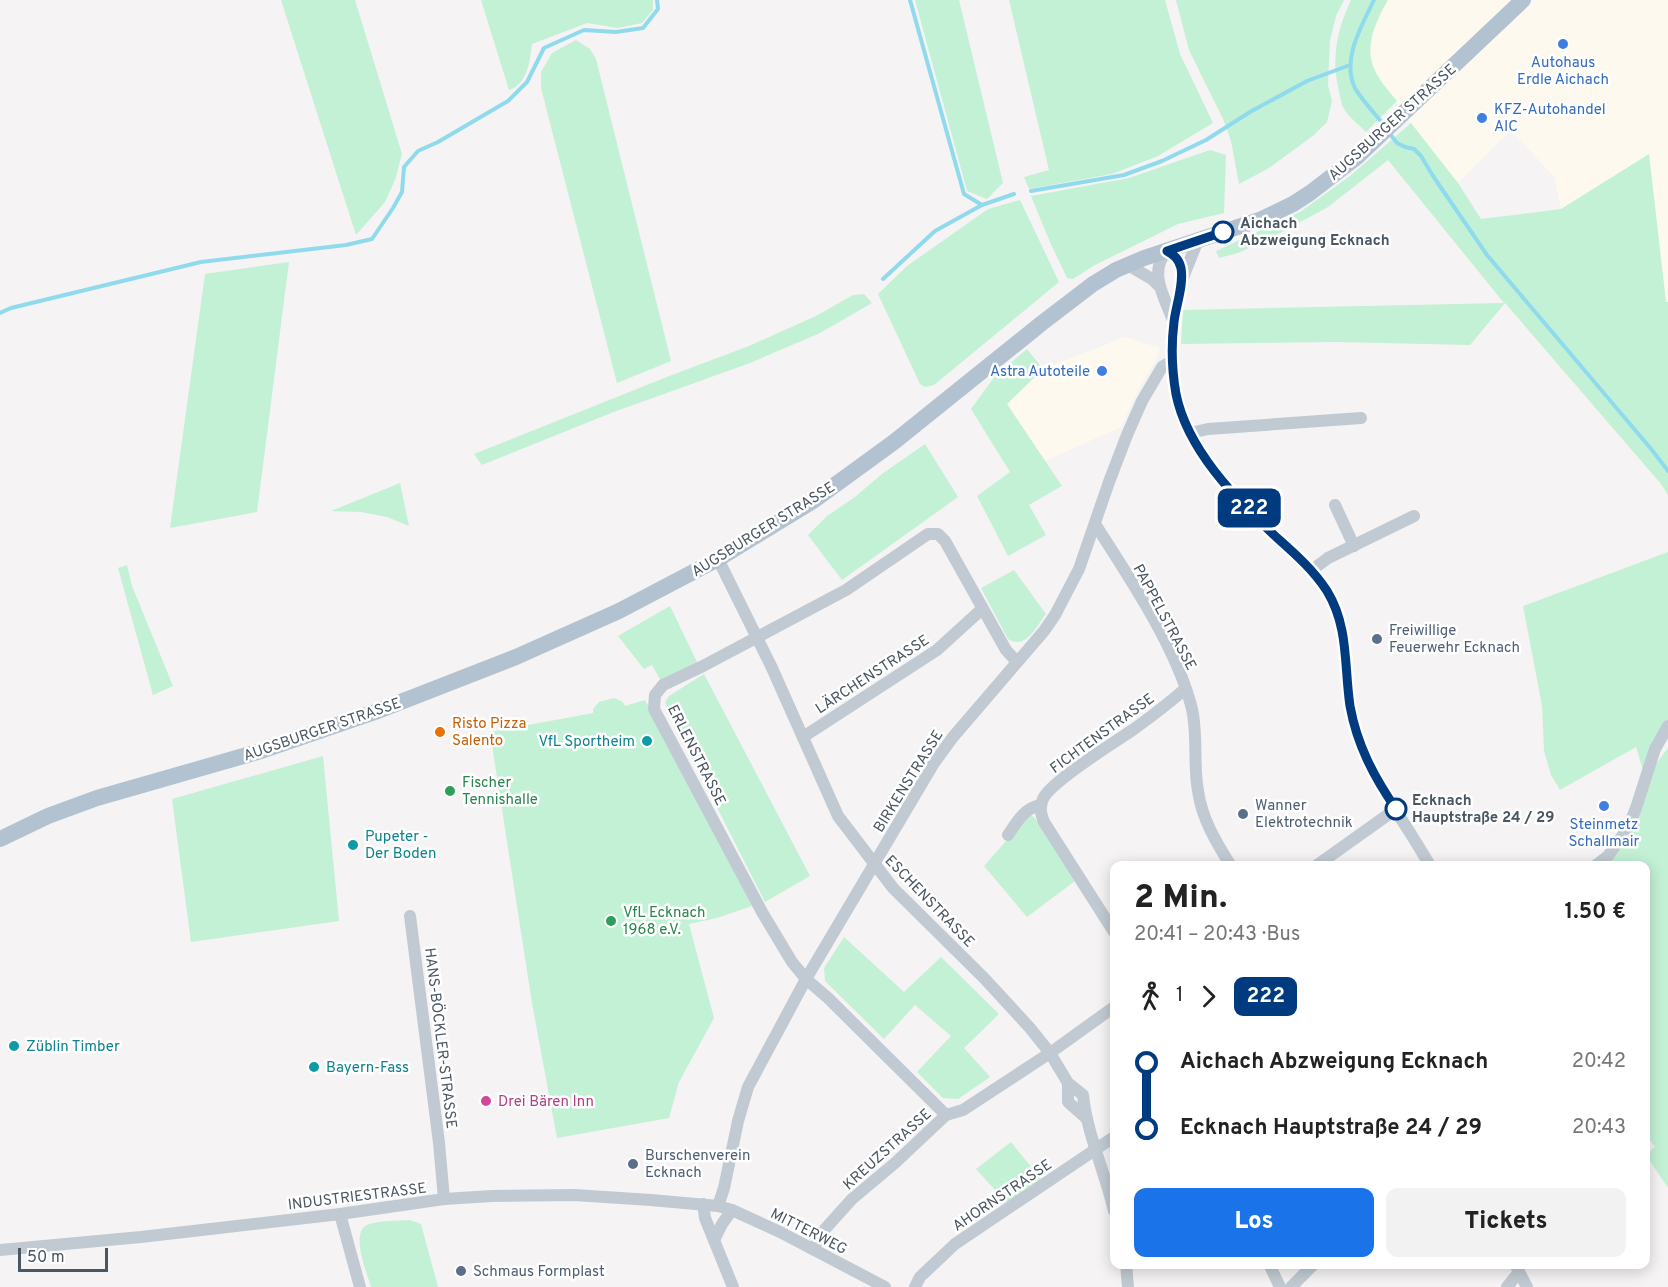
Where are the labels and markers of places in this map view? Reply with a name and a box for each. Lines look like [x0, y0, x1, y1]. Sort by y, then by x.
marker: Autohaus Erdle Aichach [1556, 37, 1570, 51]
place label: Autohaus Erdle Aichach [1517, 54, 1609, 90]
place label: KFZ-Autohandel AIC [1494, 101, 1606, 137]
marker: KFZ-Autohandel AIC [1475, 111, 1489, 125]
place label: Aichach Abzweigung Ecknach [1240, 215, 1390, 251]
marker: Aichach Abzweigung Ecknach [1212, 221, 1234, 243]
place label: Astra Autoteile [990, 363, 1090, 382]
marker: Astra Autoteile [1095, 364, 1109, 378]
place label: Freiwillige Feuerwehr Ecknach [1389, 622, 1520, 658]
marker: Freiwillige Feuerwehr Ecknach [1370, 632, 1384, 646]
place label: Risto Pizza Salento [452, 715, 526, 751]
marker: Risto Pizza Salento [433, 725, 447, 739]
place label: VfL Sportheim [538, 733, 635, 752]
marker: VfL Sportheim [640, 734, 654, 748]
place label: Fischer Tennishalle [462, 774, 538, 810]
marker: Fischer Tennishalle [443, 784, 457, 798]
place label: Ecknach Hauptstraße 24 / 29 [1412, 792, 1554, 828]
place label: Wanner Elektrotechnik [1255, 797, 1353, 833]
marker: Ecknach Hauptstraße 24 / 29 [1385, 798, 1407, 820]
marker: Steinmetz Schallmair [1597, 799, 1611, 813]
marker: Wanner Elektrotechnik [1236, 807, 1250, 821]
place label: Steinmetz Schallmair [1569, 816, 1640, 852]
place label: Pupeter - Der Boden [365, 828, 436, 864]
marker: Pupeter - Der Boden [346, 838, 360, 852]
place label: VfL Ecknach 1968 e.V. [623, 904, 706, 940]
marker: VfL Ecknach 1968 e.V. [604, 914, 618, 928]
place label: Züblin Timber [26, 1038, 120, 1057]
marker: Züblin Timber [7, 1039, 21, 1053]
place label: Bayern-Fass [326, 1059, 409, 1078]
marker: Bayern-Fass [307, 1060, 321, 1074]
place label: Drei Bären Inn [498, 1093, 594, 1112]
marker: Drei Bären Inn [479, 1094, 493, 1108]
place label: Burschenverein Ecknach [645, 1147, 750, 1183]
marker: Burschenverein Ecknach [626, 1157, 640, 1171]
place label: Schmaus Formplast [473, 1263, 605, 1282]
marker: Schmaus Formplast [454, 1264, 468, 1278]

